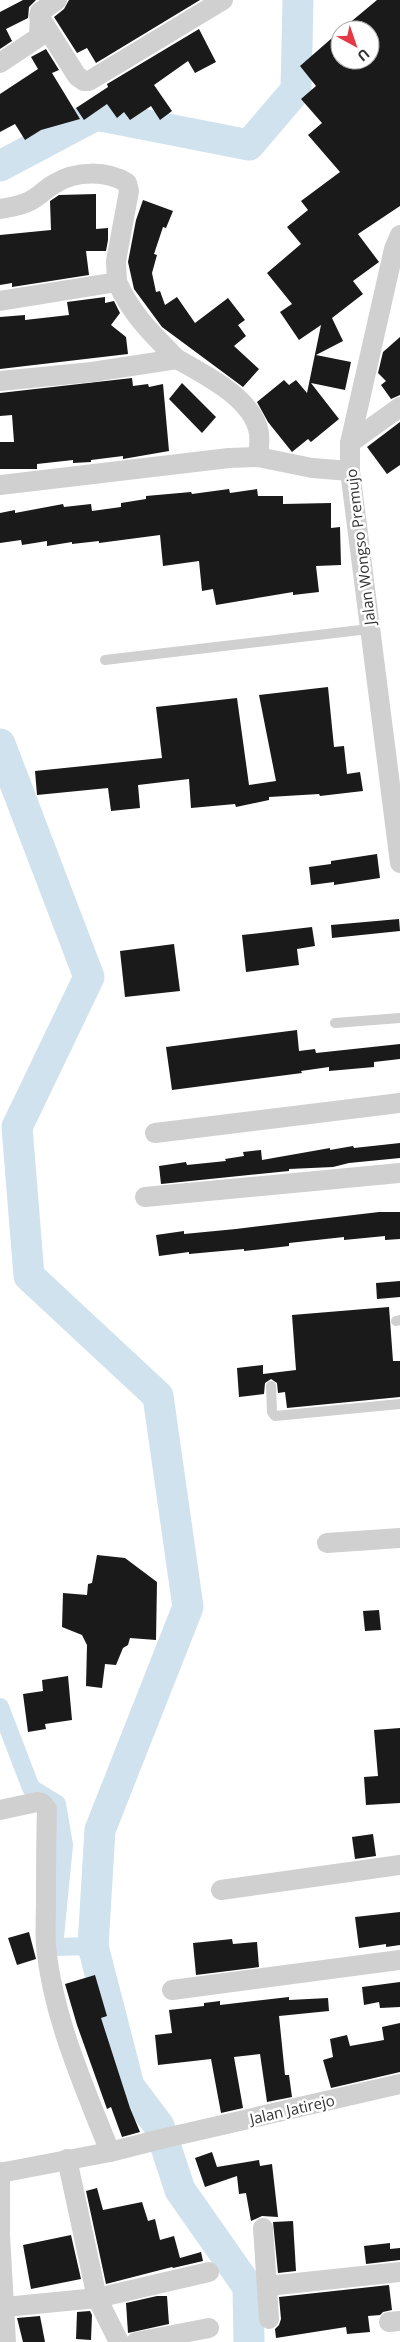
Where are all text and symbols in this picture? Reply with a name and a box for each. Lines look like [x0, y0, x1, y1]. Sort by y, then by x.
north arrow [330, 20, 380, 70]
text: U [354, 45, 374, 66]
street label: Jalan Wongso Premujo [340, 468, 380, 628]
street label: Jalan Jatirejo [246, 2090, 336, 2129]

